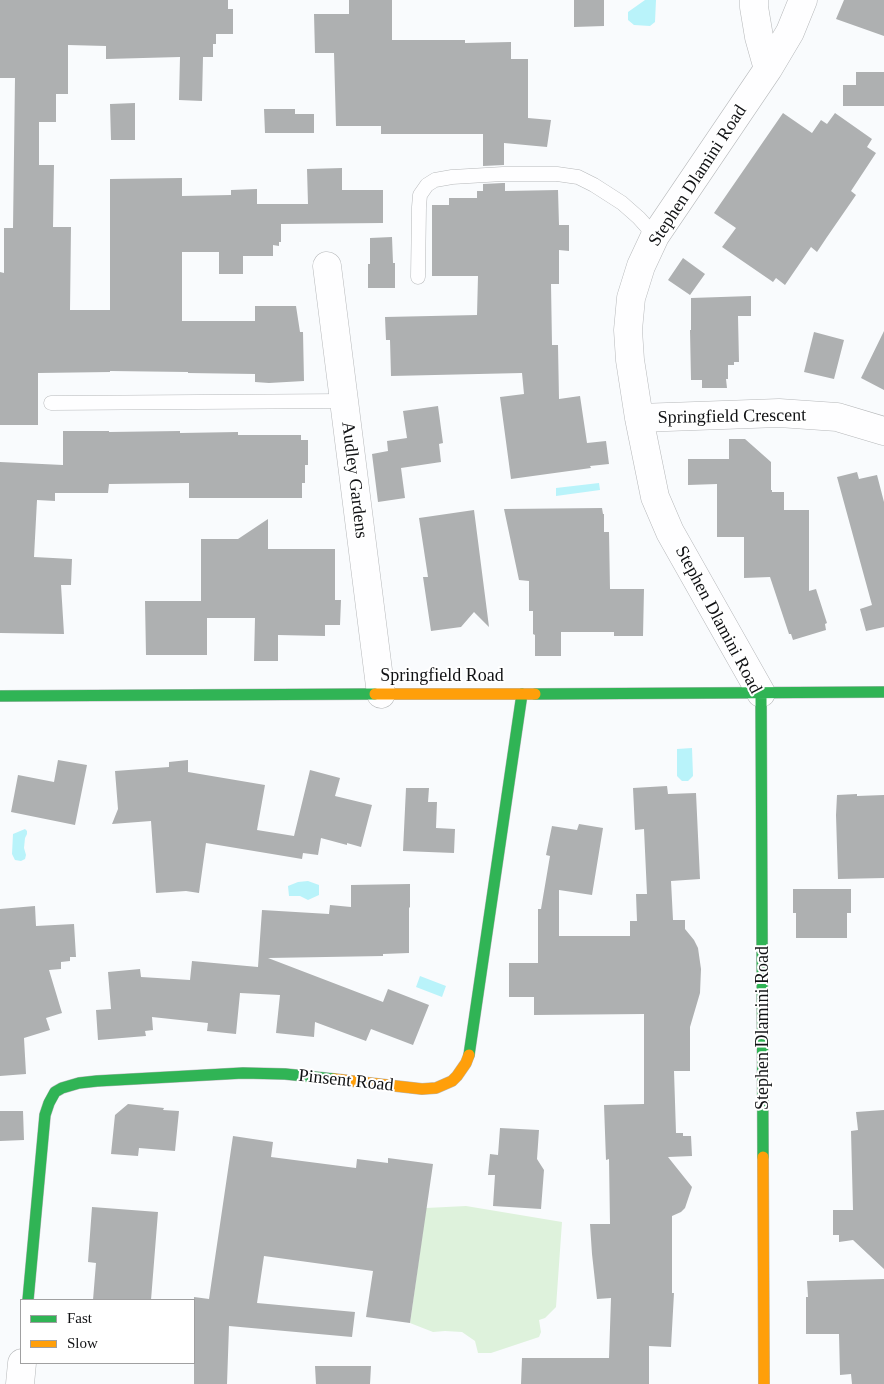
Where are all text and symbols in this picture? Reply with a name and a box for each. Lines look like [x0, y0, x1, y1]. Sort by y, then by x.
street label: Stephen Dlamini Road [644, 101, 752, 251]
street label: Springfield Crescent [658, 405, 806, 429]
street label: Audley Gardens [336, 420, 372, 540]
street label: Stephen Dlamini Road [670, 543, 766, 697]
street label: Springfield Road [380, 665, 504, 687]
street label: Stephen Dlamini Road [752, 946, 774, 1110]
street label: Pinsent Road [297, 1065, 395, 1097]
legend [20, 1299, 195, 1364]
text: Fast [67, 1310, 92, 1326]
text: Slow [67, 1335, 98, 1351]

